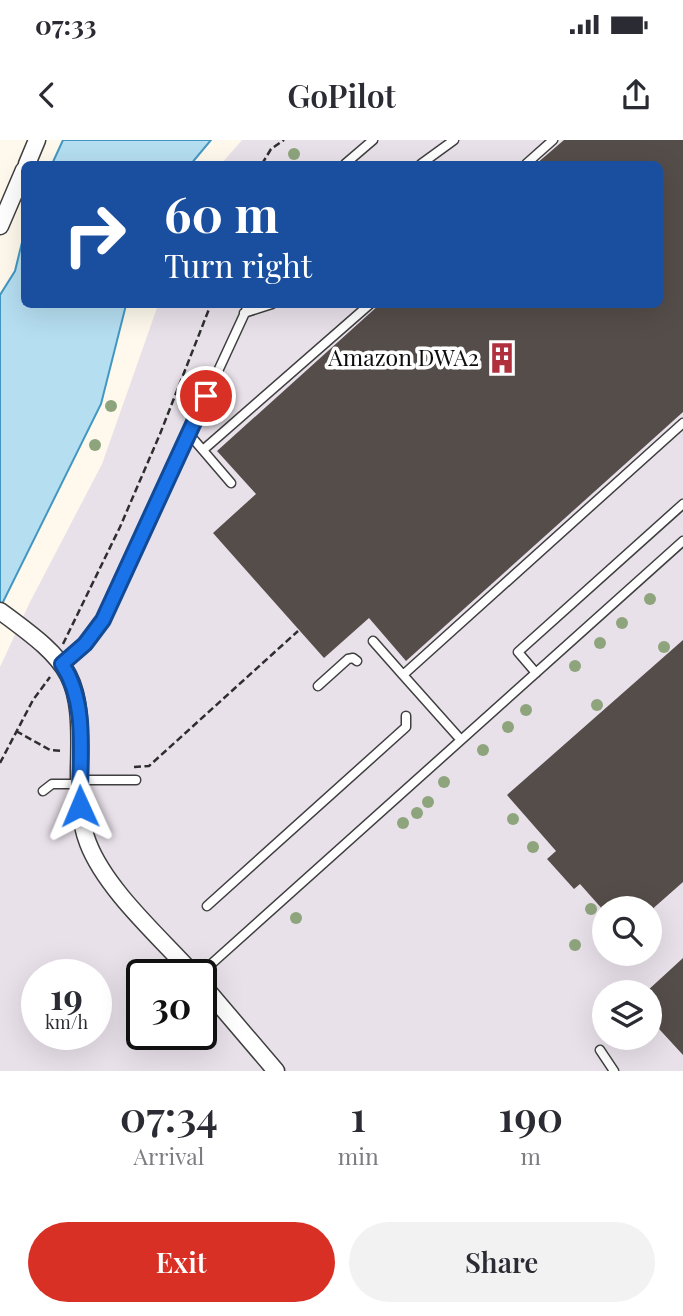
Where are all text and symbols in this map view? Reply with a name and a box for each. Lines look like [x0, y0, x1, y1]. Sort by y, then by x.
text: 07:33 [35, 7, 97, 42]
text: GoPilot [287, 73, 396, 116]
icon: back [28, 76, 66, 114]
icon: share [617, 76, 655, 114]
text: 60 m [164, 180, 279, 245]
icon: right [49, 189, 140, 280]
text: Turn right [164, 243, 312, 286]
place label: Amazon DWA2 [327, 341, 479, 372]
building icon: Amazon DWA2 [485, 341, 519, 375]
pin [176, 366, 236, 426]
icon: arrive [187, 377, 225, 415]
position arrow [43, 769, 117, 843]
map controls [592, 896, 662, 1050]
button: search [592, 896, 662, 966]
speed limit sign: 30 [126, 959, 217, 1050]
text: 19 [50, 972, 83, 1019]
button: layers [592, 980, 662, 1050]
text: km/h [45, 1010, 88, 1034]
text: 07:34 [120, 1087, 218, 1143]
text: 1 [350, 1087, 366, 1143]
text: 190 [498, 1087, 563, 1143]
text: Arrival [133, 1140, 204, 1171]
text: min [338, 1140, 379, 1171]
text: m [521, 1140, 541, 1171]
button: Exit [28, 1222, 335, 1302]
button: Share [349, 1222, 655, 1302]

